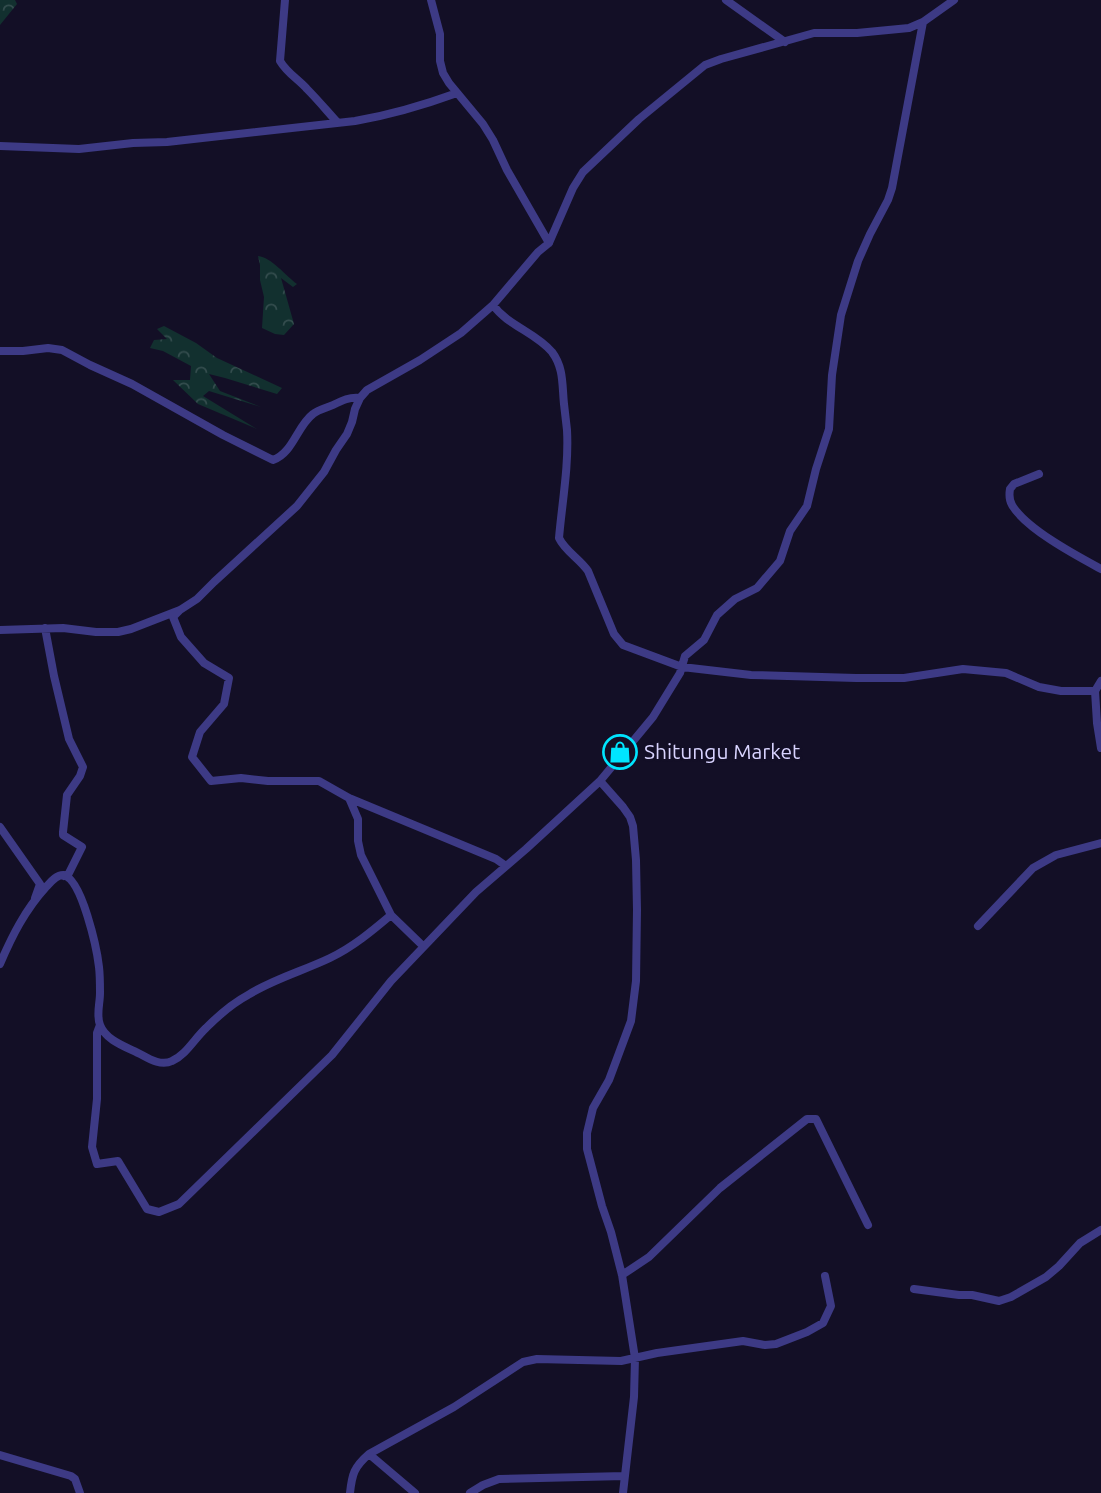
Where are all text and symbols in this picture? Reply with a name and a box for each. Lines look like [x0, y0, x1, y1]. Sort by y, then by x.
shop icon: Shitungu Market [601, 733, 639, 771]
place label: Shitungu Market [644, 739, 800, 763]

